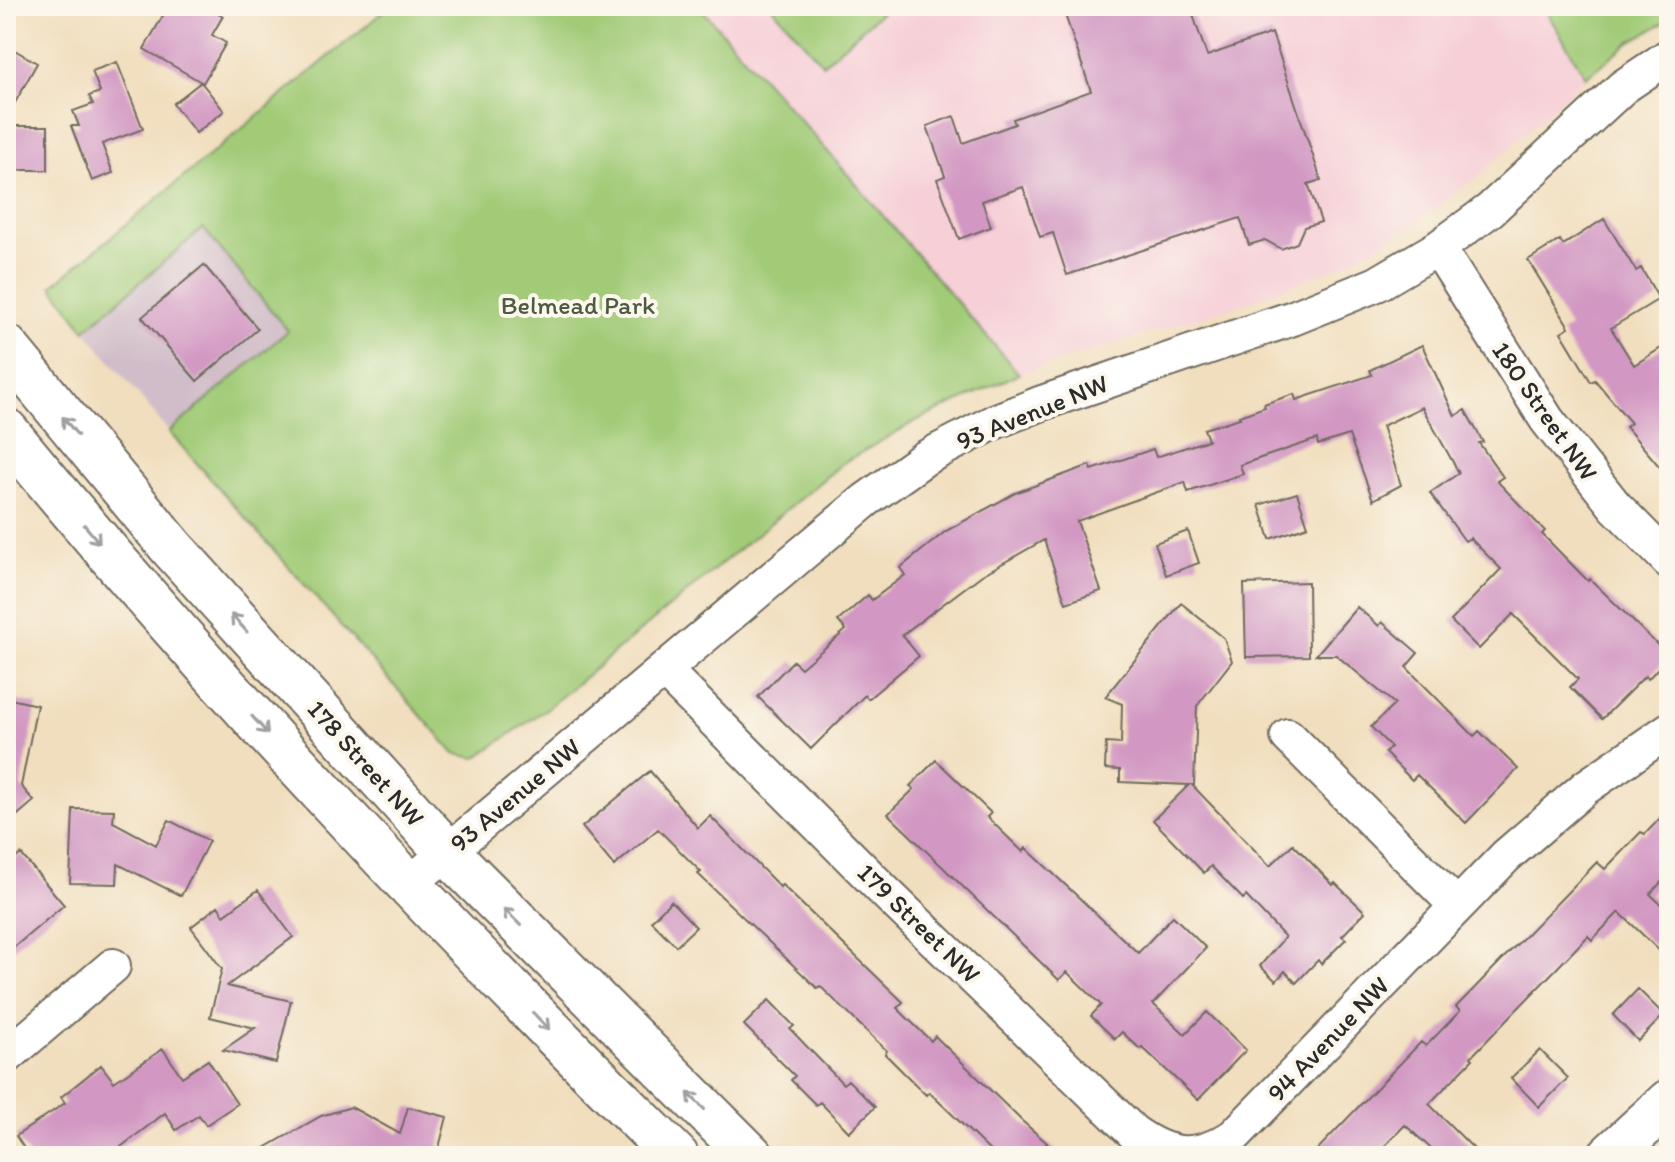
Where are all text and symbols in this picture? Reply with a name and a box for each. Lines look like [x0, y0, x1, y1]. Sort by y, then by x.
park label: Belmead Park [501, 289, 655, 321]
street label: 180 Street NW [1485, 335, 1605, 487]
street label: 93 Avenue NW [952, 367, 1112, 457]
one-way arrow [61, 416, 79, 437]
one-way arrow [83, 523, 101, 543]
one-way arrow [231, 614, 249, 634]
street label: 178 Street NW [301, 693, 431, 833]
one-way arrow [250, 714, 269, 735]
street label: 93 Avenue NW [443, 731, 587, 859]
street label: 179 Street NW [851, 856, 987, 990]
one-way arrow [502, 908, 522, 927]
street label: 94 Avenue NW [1260, 970, 1396, 1108]
one-way arrow [531, 1011, 549, 1031]
one-way arrow [687, 1092, 706, 1111]

